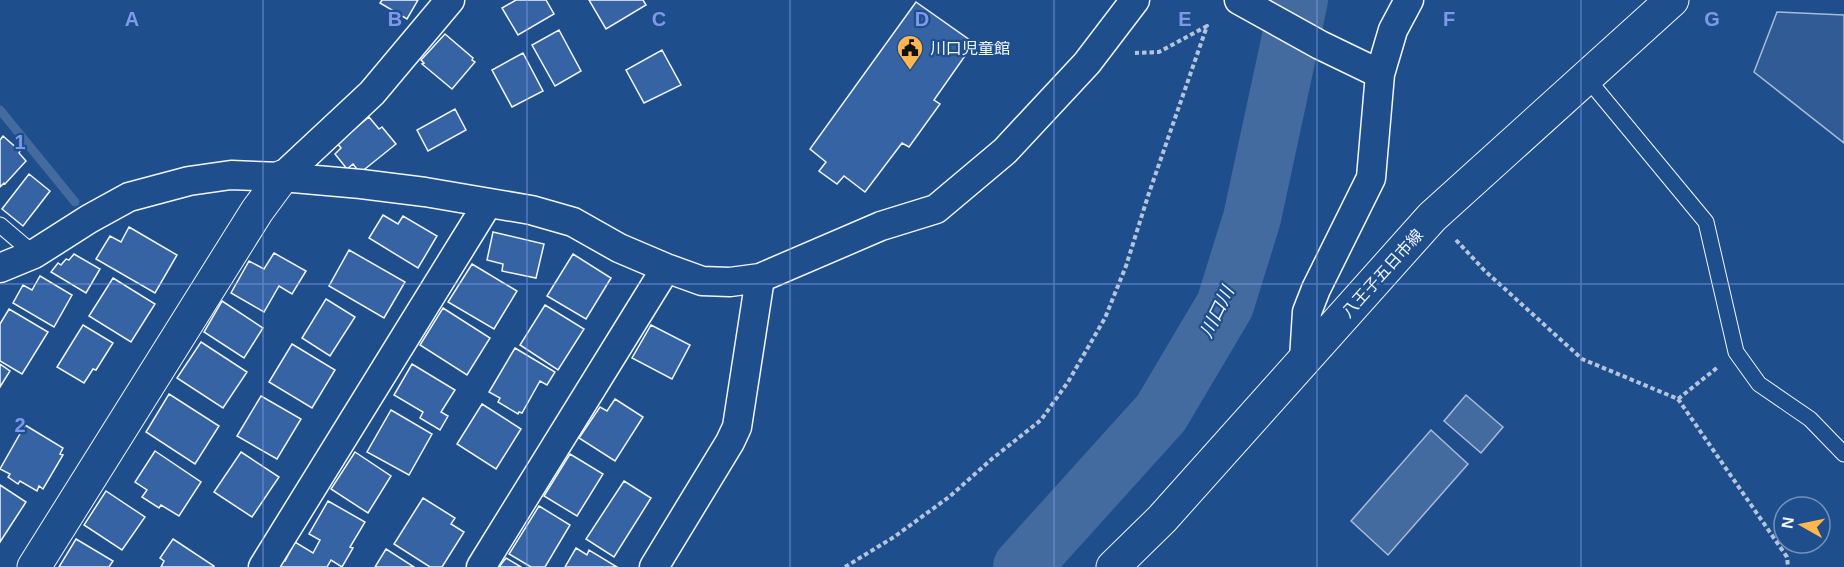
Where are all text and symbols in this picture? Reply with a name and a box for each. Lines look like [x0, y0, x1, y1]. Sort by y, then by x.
text: A [125, 8, 139, 30]
text: B [388, 8, 402, 30]
text: C [652, 8, 666, 30]
text: D [915, 8, 929, 30]
text: E [1178, 8, 1192, 30]
text: F [1443, 8, 1455, 30]
text: G [1704, 8, 1720, 30]
public building icon: 川口児童館 [895, 33, 925, 71]
place label: 川口児童館 [930, 40, 1010, 57]
text: 1 [14, 131, 26, 153]
street label: 八王子五日市線 [1339, 226, 1426, 321]
water label: 川口川 [1196, 282, 1239, 341]
text: 2 [14, 414, 26, 436]
north arrow [1772, 495, 1832, 555]
text: N [1778, 516, 1797, 530]

